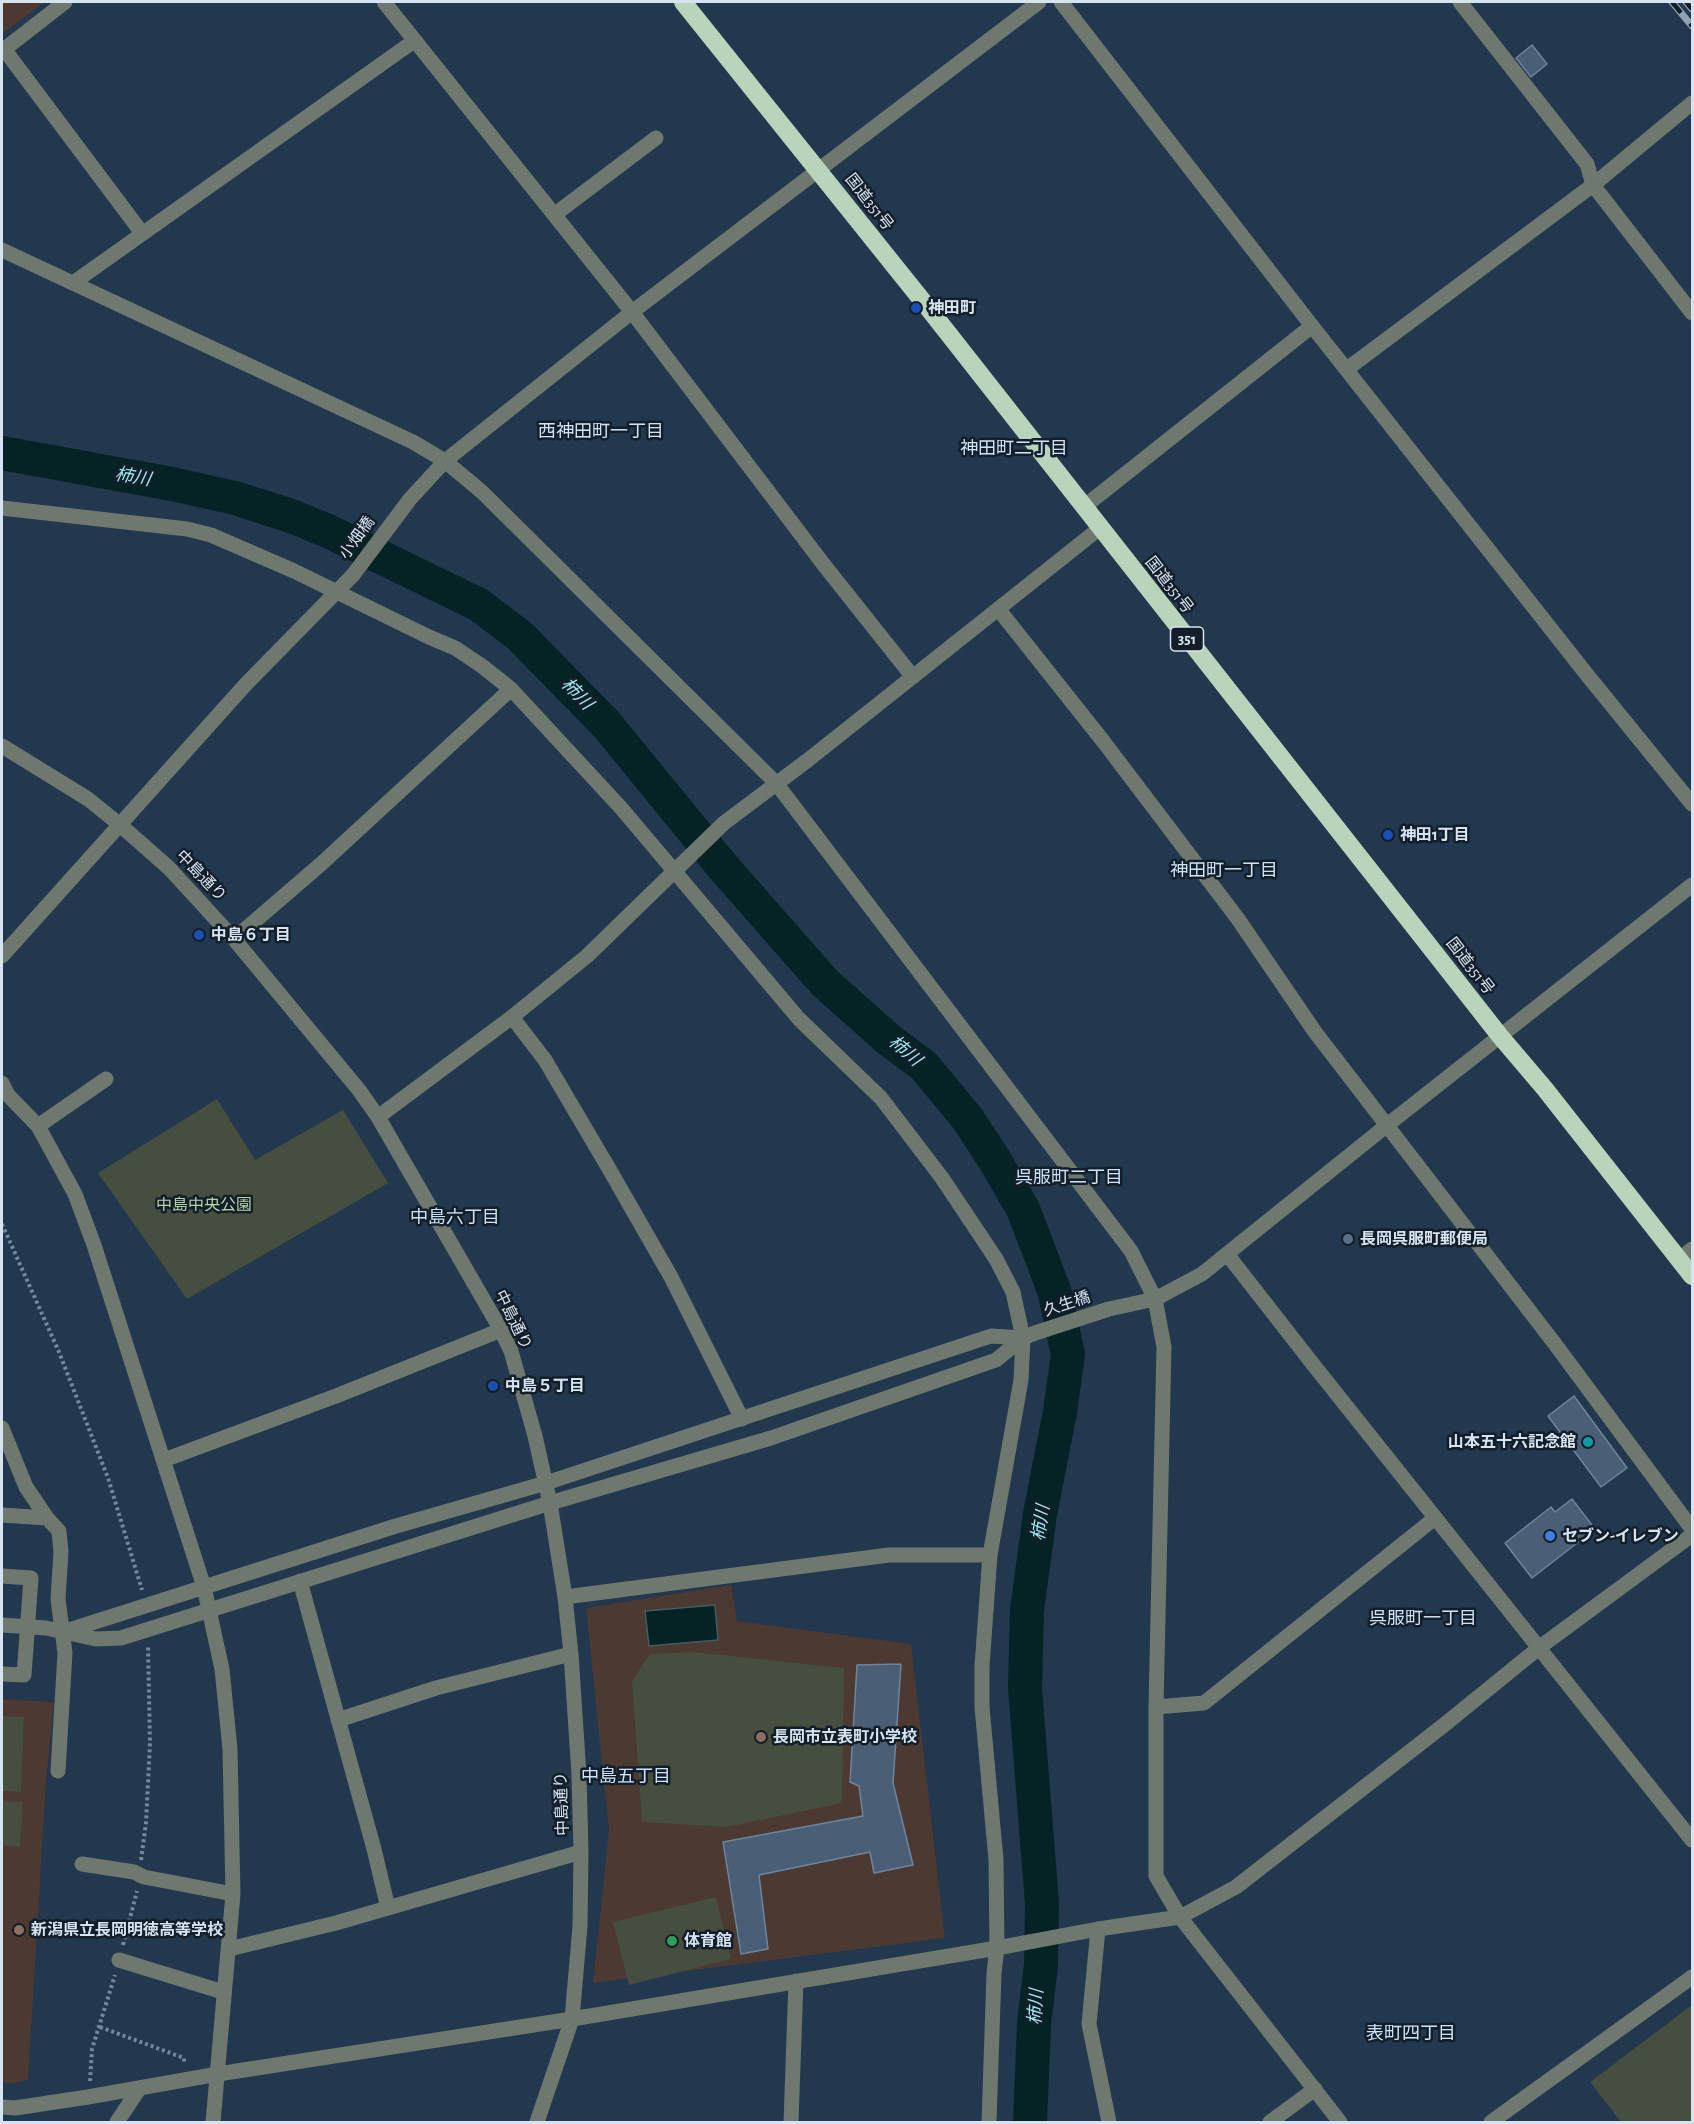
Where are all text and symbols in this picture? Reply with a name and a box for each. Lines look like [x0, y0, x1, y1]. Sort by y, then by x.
street label: 国道351号 [841, 170, 897, 234]
place label: 神田町 [928, 298, 976, 318]
marker: 神田町 [909, 301, 923, 315]
district label: 西神田町一丁目 [538, 421, 664, 443]
district label: 神田町二丁目 [960, 438, 1068, 460]
water label: 柿川 [113, 463, 153, 491]
street label: 小畑橋 [335, 513, 379, 563]
street label: 国道351号 [1141, 553, 1197, 617]
road number: 351 [1170, 627, 1204, 651]
water label: 柿川 [557, 674, 597, 714]
place label: 神田1丁目 [1400, 825, 1470, 845]
marker: 神田1丁目 [1381, 828, 1395, 842]
street label: 中島通り [172, 846, 230, 906]
district label: 神田町一丁目 [1170, 860, 1278, 882]
place label: 中島６丁目 [211, 925, 291, 945]
marker: 中島６丁目 [192, 928, 206, 942]
street label: 国道351号 [1442, 934, 1498, 998]
water label: 柿川 [884, 1031, 926, 1071]
district label: 呉服町二丁目 [1015, 1167, 1123, 1189]
park label: 中島中央公園 [156, 1195, 252, 1215]
district label: 中島六丁目 [410, 1207, 500, 1229]
place label: 長岡呉服町郵便局 [1360, 1229, 1488, 1249]
marker: 長岡呉服町郵便局 [1341, 1232, 1355, 1246]
street label: 中島通り [490, 1287, 536, 1353]
street label: 久生橋 [1041, 1287, 1093, 1321]
place label: 中島５丁目 [505, 1376, 585, 1396]
marker: 中島５丁目 [486, 1379, 500, 1393]
place label: 山本五十六記念館 [1448, 1432, 1576, 1452]
marker: 山本五十六記念館 [1581, 1435, 1595, 1449]
water label: 柿川 [1028, 1504, 1054, 1542]
place label: セブン-イレブン [1562, 1526, 1679, 1546]
marker: セブン-イレブン [1543, 1529, 1557, 1543]
district label: 呉服町一丁目 [1369, 1608, 1477, 1630]
place label: 長岡市立表町小学校 [773, 1727, 917, 1747]
marker: 長岡市立表町小学校 [754, 1730, 768, 1744]
district label: 中島五丁目 [581, 1766, 671, 1788]
street label: 中島通り [551, 1772, 573, 1836]
place label: 新潟県立長岡明徳高等学校 [31, 1920, 223, 1940]
marker: 新潟県立長岡明徳高等学校 [12, 1923, 26, 1937]
place label: 体育館 [684, 1931, 732, 1951]
marker: 体育館 [665, 1934, 679, 1948]
water label: 柿川 [1024, 1988, 1048, 2026]
district label: 表町四丁目 [1366, 2023, 1456, 2045]

